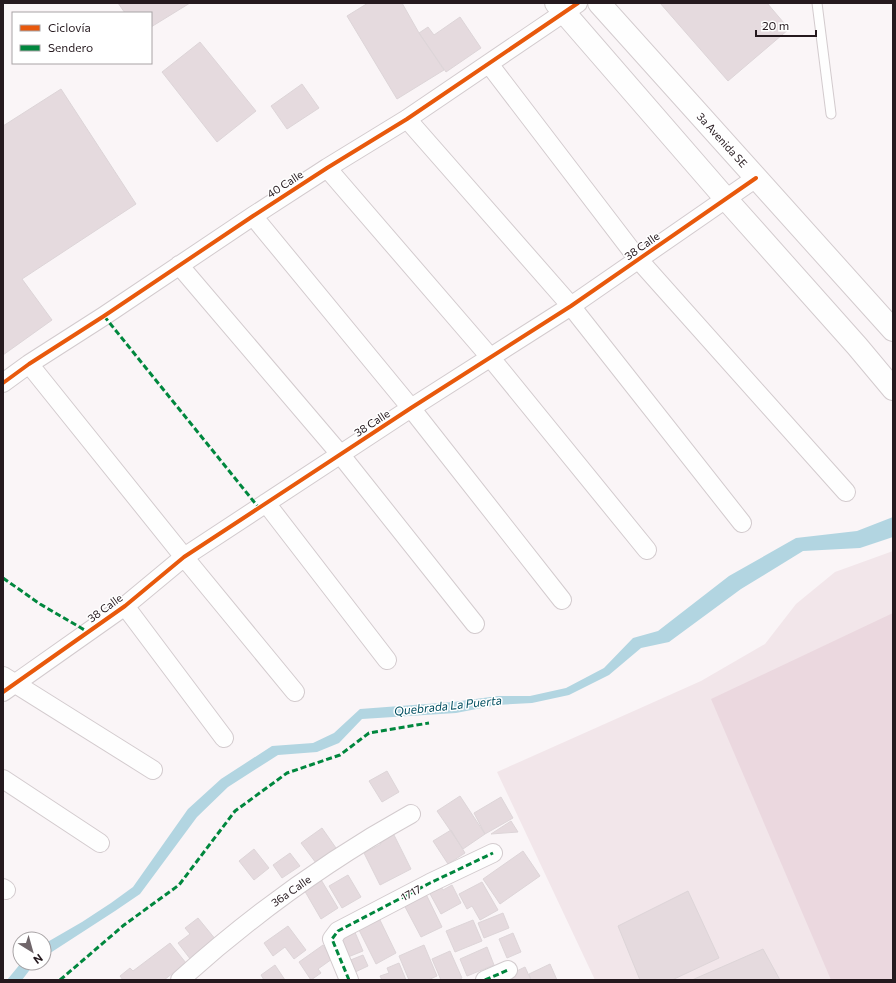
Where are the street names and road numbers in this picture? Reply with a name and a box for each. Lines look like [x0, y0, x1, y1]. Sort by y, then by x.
street label: 3a Avenida SE [694, 110, 750, 170]
street label: 40 Calle [264, 167, 305, 200]
street label: 38 Calle [622, 229, 662, 262]
street label: 38 Calle [352, 406, 392, 439]
street label: 38 Calle [85, 591, 125, 625]
street label: 36a Calle [268, 872, 313, 909]
street label: 1717 [398, 882, 423, 903]

